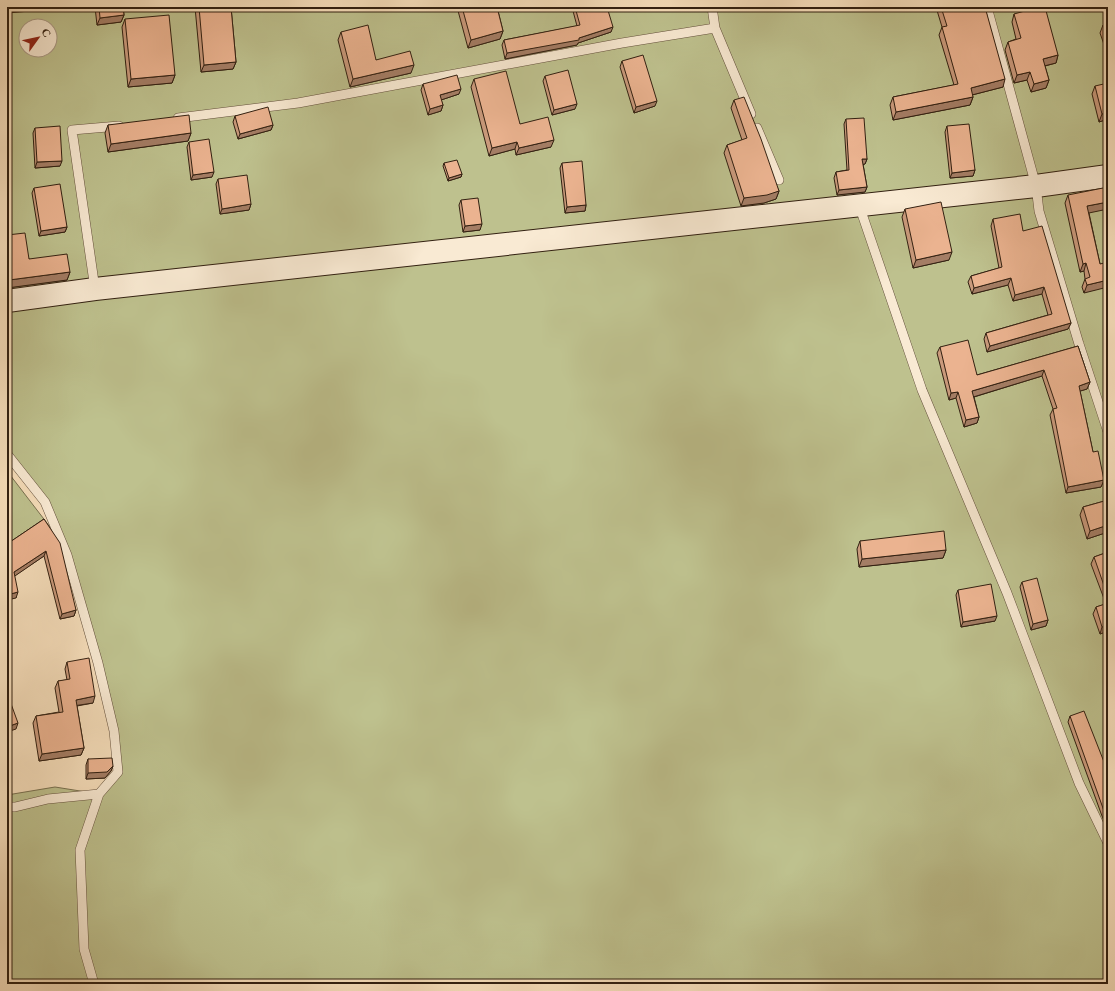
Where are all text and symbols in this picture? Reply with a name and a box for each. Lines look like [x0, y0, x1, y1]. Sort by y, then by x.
north arrow [18, 18, 58, 58]
text: С [38, 25, 54, 40]

